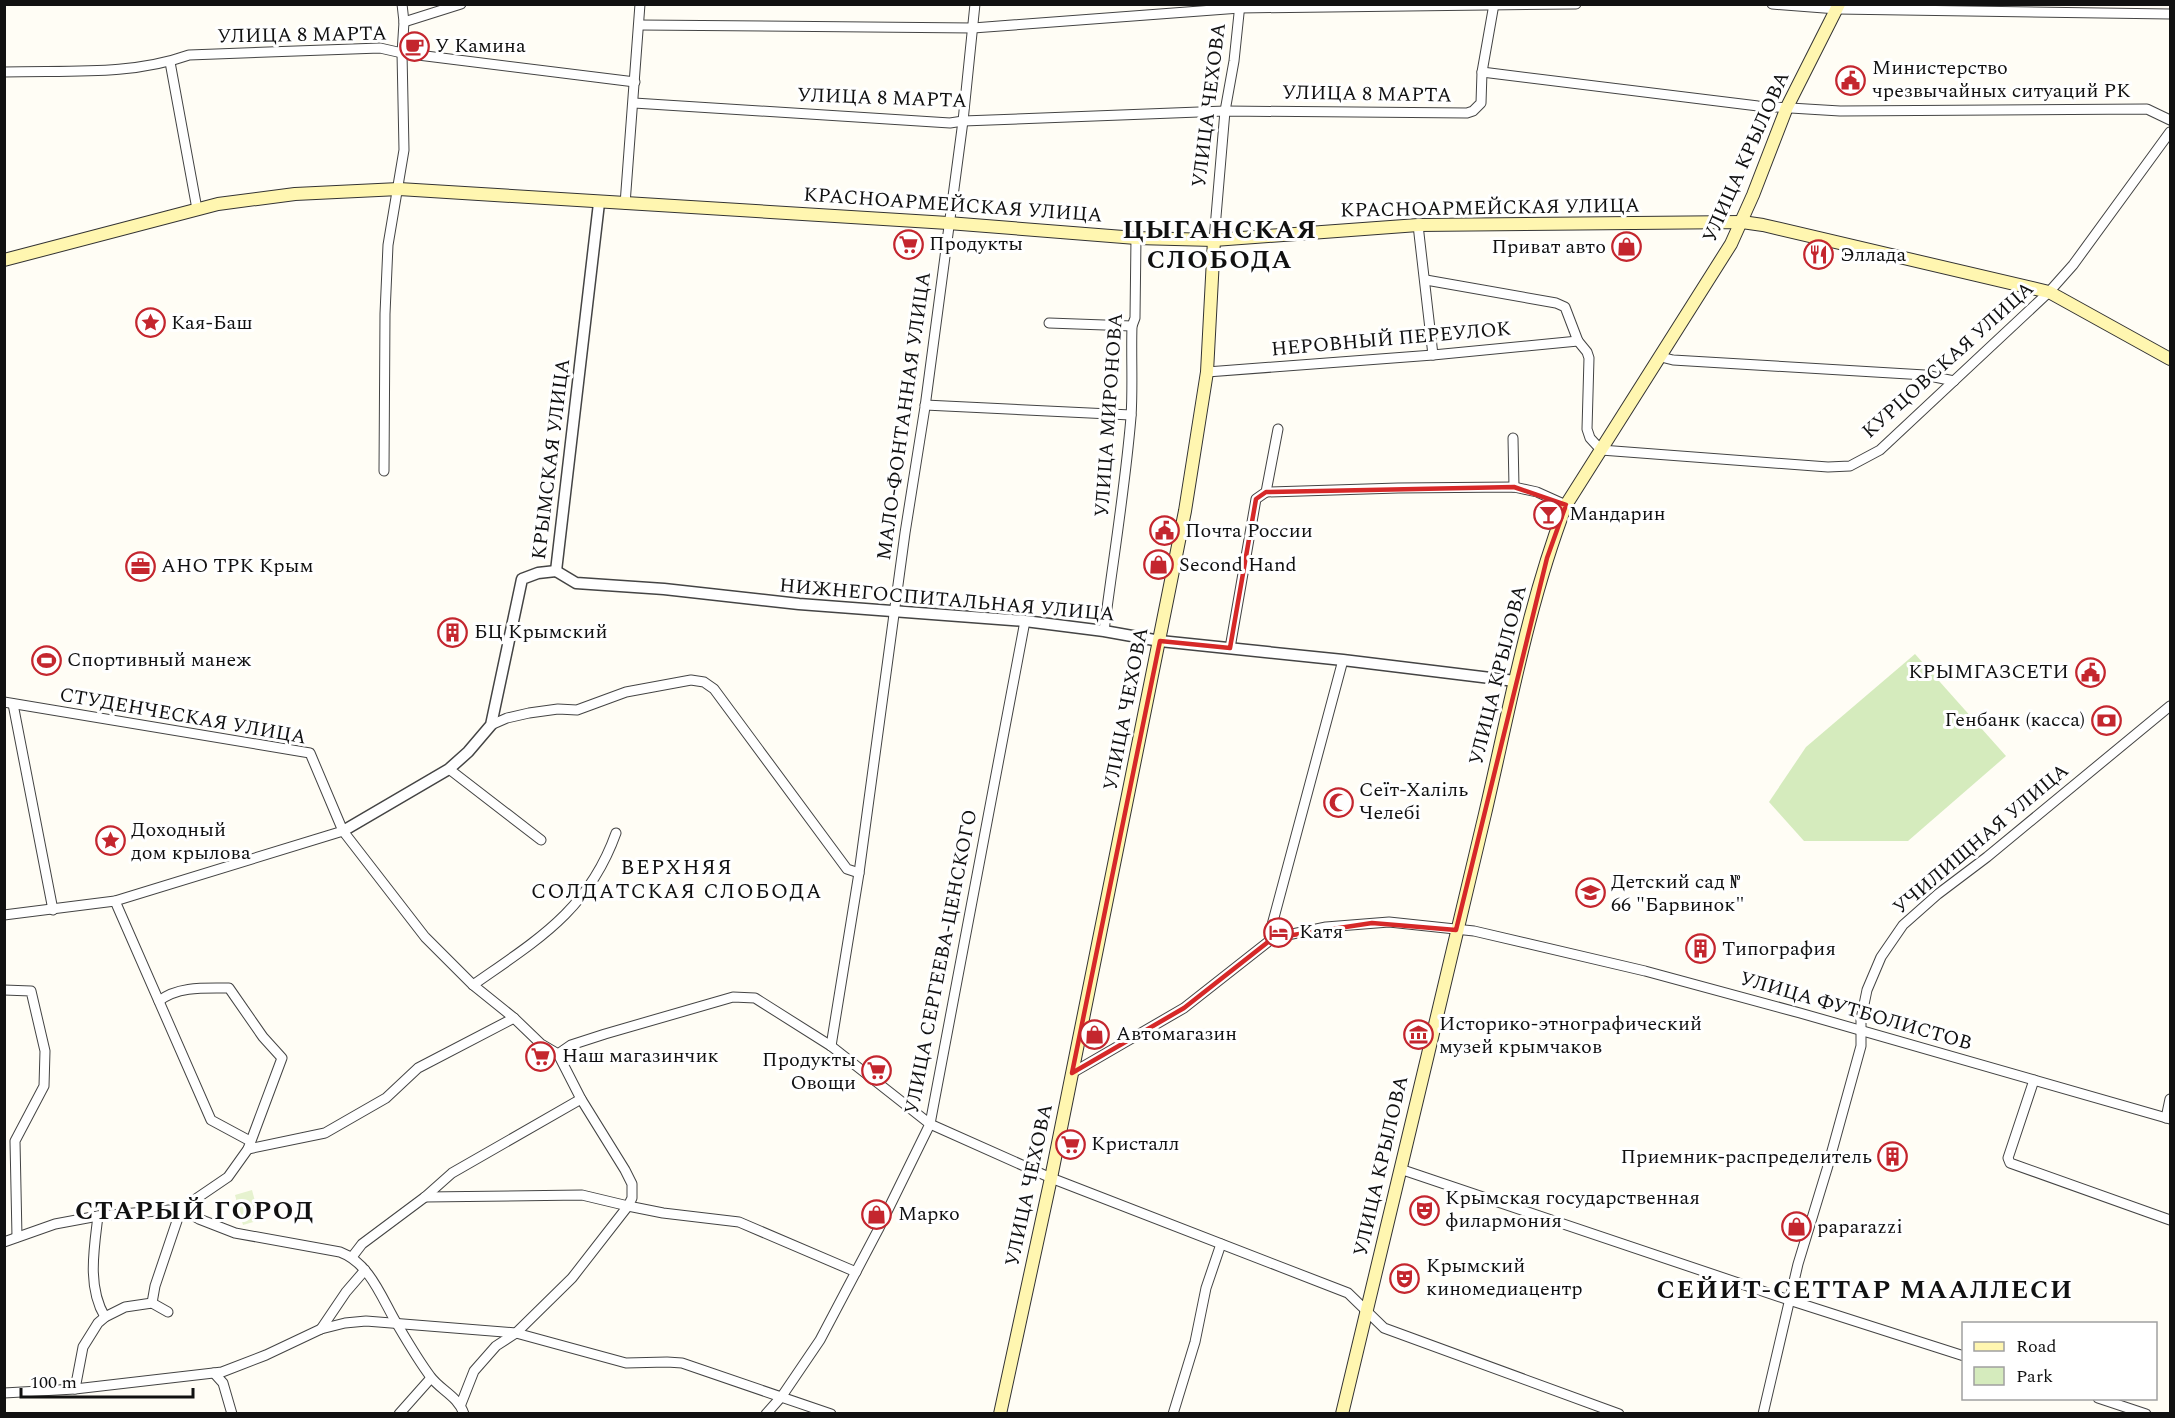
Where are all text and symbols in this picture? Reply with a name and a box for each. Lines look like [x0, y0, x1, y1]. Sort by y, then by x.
street label: УЛИЦА 8 МАРТА [217, 19, 387, 51]
street label: УЛИЦА ЧЕХОВА [1184, 21, 1234, 189]
cafe icon: У Камина [398, 30, 430, 62]
place label: У Камина [435, 31, 526, 61]
place label: Министерство чрезвычайных ситуаций РК [1872, 53, 2131, 106]
public building icon: Министерство чрезвычайных ситуаций РК [1835, 64, 1867, 96]
street label: УЛИЦА КРЫЛОВА [1695, 67, 1797, 247]
street label: УЛИЦА 8 МАРТА [1282, 78, 1452, 110]
street label: УЛИЦА 8 МАРТА [797, 80, 967, 116]
street label: КРАСНОАРМЕЙСКАЯ УЛИЦА [802, 180, 1104, 230]
street label: КРАСНОАРМЕЙСКАЯ УЛИЦА [1340, 190, 1640, 226]
district label: ЦЫГАНСКАЯ СЛОБОДА [1122, 210, 1318, 280]
supermarket icon: Продукты [892, 228, 924, 260]
place label: Продукты [929, 229, 1023, 259]
shop icon: Приват авто [1611, 231, 1643, 263]
place label: Приват авто [1491, 232, 1606, 262]
restaurant icon: Эллада [1803, 239, 1835, 271]
place label: Эллада [1840, 240, 1907, 270]
street label: МАЛО-ФОНТАННАЯ УЛИЦА [869, 270, 939, 562]
street label: КУРЦОВСКАЯ УЛИЦА [1855, 274, 2041, 446]
place icon: Кая-Баш [134, 307, 166, 339]
place label: Кая-Баш [171, 308, 252, 338]
street label: УЛИЦА МИРОНОВА [1087, 312, 1131, 518]
street label: НЕРОВНЫЙ ПЕРЕУЛОК [1270, 314, 1513, 364]
street label: КРЫМСКАЯ УЛИЦА [524, 357, 578, 561]
bar icon: Мандарин [1532, 498, 1564, 530]
place label: Мандарин [1569, 499, 1666, 529]
public building icon: Почта России [1148, 515, 1180, 547]
place label: Почта России [1185, 516, 1313, 546]
shop icon: Second Hand [1142, 549, 1174, 581]
office icon: АНО ТРК Крым [124, 550, 156, 582]
place label: Second Hand [1179, 550, 1297, 580]
place label: АНО ТРК Крым [161, 551, 314, 581]
street label: НИЖНЕГОСПИТАЛЬНАЯ УЛИЦА [778, 570, 1116, 630]
street label: УЛИЦА КРЫЛОВА [1461, 582, 1535, 768]
building icon: БЦ Крымский [437, 616, 469, 648]
place label: БЦ Крымский [474, 617, 607, 647]
street label: УЛИЦА ЧЕХОВА [1095, 625, 1157, 793]
sports icon: Спортивный манеж [30, 644, 62, 676]
place label: Спортивный манеж [67, 645, 252, 675]
public building icon: КРЫМГАЗСЕТИ [2074, 656, 2106, 688]
place label: КРЫМГАЗСЕТИ [1908, 657, 2069, 687]
street label: СТУДЕНЧЕСКАЯ УЛИЦА [57, 680, 309, 752]
bank icon: Генбанк (касса) [2090, 704, 2122, 736]
place label: Генбанк (касса) [1945, 705, 2085, 735]
street label: УЧИЛИЩНАЯ УЛИЦА [1886, 756, 2076, 922]
place label: Сеїт-Халіль Челебі [1359, 775, 1468, 828]
mosque icon: Сеїт-Халіль Челебі [1322, 786, 1354, 818]
street label: УЛИЦА СЕРГЕЕВА-ЦЕНСКОГО [897, 807, 985, 1117]
place label: Доходный дом крылова [131, 815, 251, 868]
place icon: Доходный дом крылова [94, 825, 126, 857]
district label: ВЕРХНЯЯ СОЛДАТСКАЯ СЛОБОДА [531, 852, 823, 908]
place label: Детский сад № 66 "Барвинок" [1611, 867, 1745, 920]
school or university icon: Детский сад № 66 "Барвинок" [1574, 877, 1606, 909]
hotel icon: Катя [1262, 916, 1294, 948]
place label: Катя [1299, 917, 1343, 947]
building icon: Типография [1685, 933, 1717, 965]
place label: Типография [1722, 934, 1836, 964]
street label: УЛИЦА ФУТБОЛИСТОВ [1736, 963, 1976, 1059]
place label: Историко-этнографический музей крымчаков [1439, 1009, 1702, 1062]
shop icon: Автомагазин [1079, 1018, 1111, 1050]
place label: Автомагазин [1116, 1019, 1237, 1049]
museum icon: Историко-этнографический музей крымчаков [1402, 1019, 1434, 1051]
supermarket icon: Наш магазинчик [525, 1040, 557, 1072]
place label: Наш магазинчик [562, 1041, 719, 1071]
place label: Продукты Овощи [762, 1045, 856, 1098]
supermarket icon: Продукты Овощи [861, 1055, 893, 1087]
street label: УЛИЦА КРЫЛОВА [1346, 1073, 1416, 1259]
street label: УЛИЦА ЧЕХОВА [997, 1101, 1061, 1269]
supermarket icon: Кристалл [1054, 1128, 1086, 1160]
place label: Кристалл [1091, 1129, 1179, 1159]
building icon: Приемник-распределитель [1877, 1141, 1909, 1173]
place label: Приемник-распределитель [1620, 1142, 1872, 1172]
place label: Крымская государственная филармония [1445, 1183, 1700, 1236]
district label: СТАРЫЙ ГОРОД [75, 1191, 315, 1231]
theatre icon: Крымская государственная филармония [1408, 1194, 1440, 1226]
shop icon: Марко [861, 1198, 893, 1230]
place label: Марко [898, 1199, 960, 1229]
shop icon: paparazzi [1780, 1211, 1812, 1243]
place label: paparazzi [1817, 1212, 1903, 1242]
place label: Крымский киномедиацентр [1426, 1251, 1583, 1304]
theatre icon: Крымский киномедиацентр [1389, 1262, 1421, 1294]
district label: СЕЙИТ-СЕТТАР МААЛЛЕСИ [1657, 1270, 2073, 1310]
legend [1962, 1322, 2157, 1400]
text: Road [2016, 1333, 2057, 1360]
scale bar [21, 1361, 194, 1399]
text: Park [2016, 1363, 2053, 1390]
text: 100 m [30, 1369, 77, 1396]

